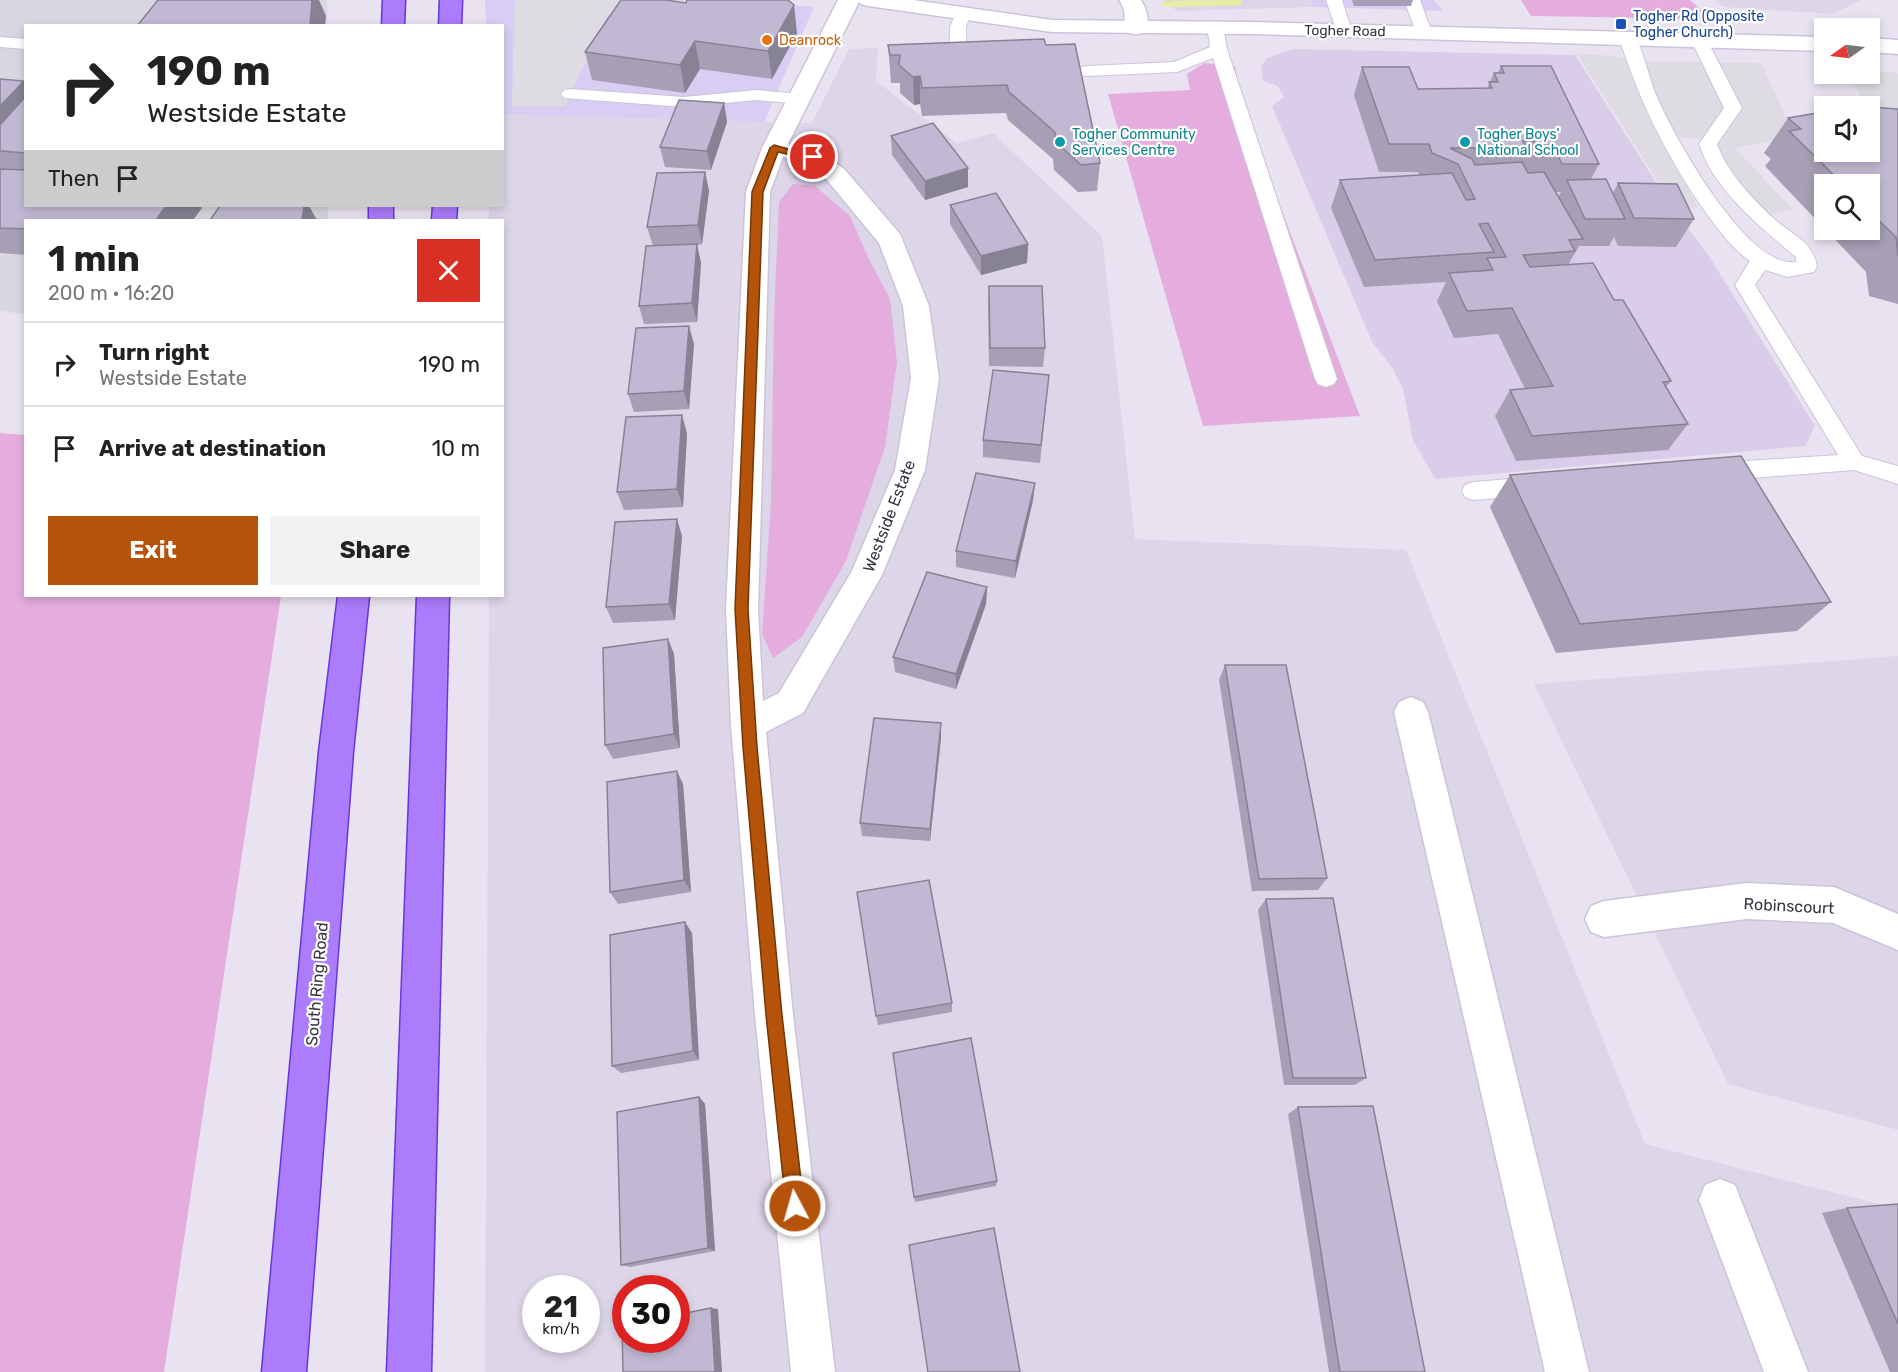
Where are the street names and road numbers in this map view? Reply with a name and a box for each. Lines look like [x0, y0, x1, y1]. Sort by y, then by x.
street label: Togher Road [1304, 22, 1386, 40]
street label: Westside Estate [859, 457, 919, 575]
street label: Robinscourt [1743, 894, 1835, 918]
street label: South Ring Road [302, 921, 332, 1047]

